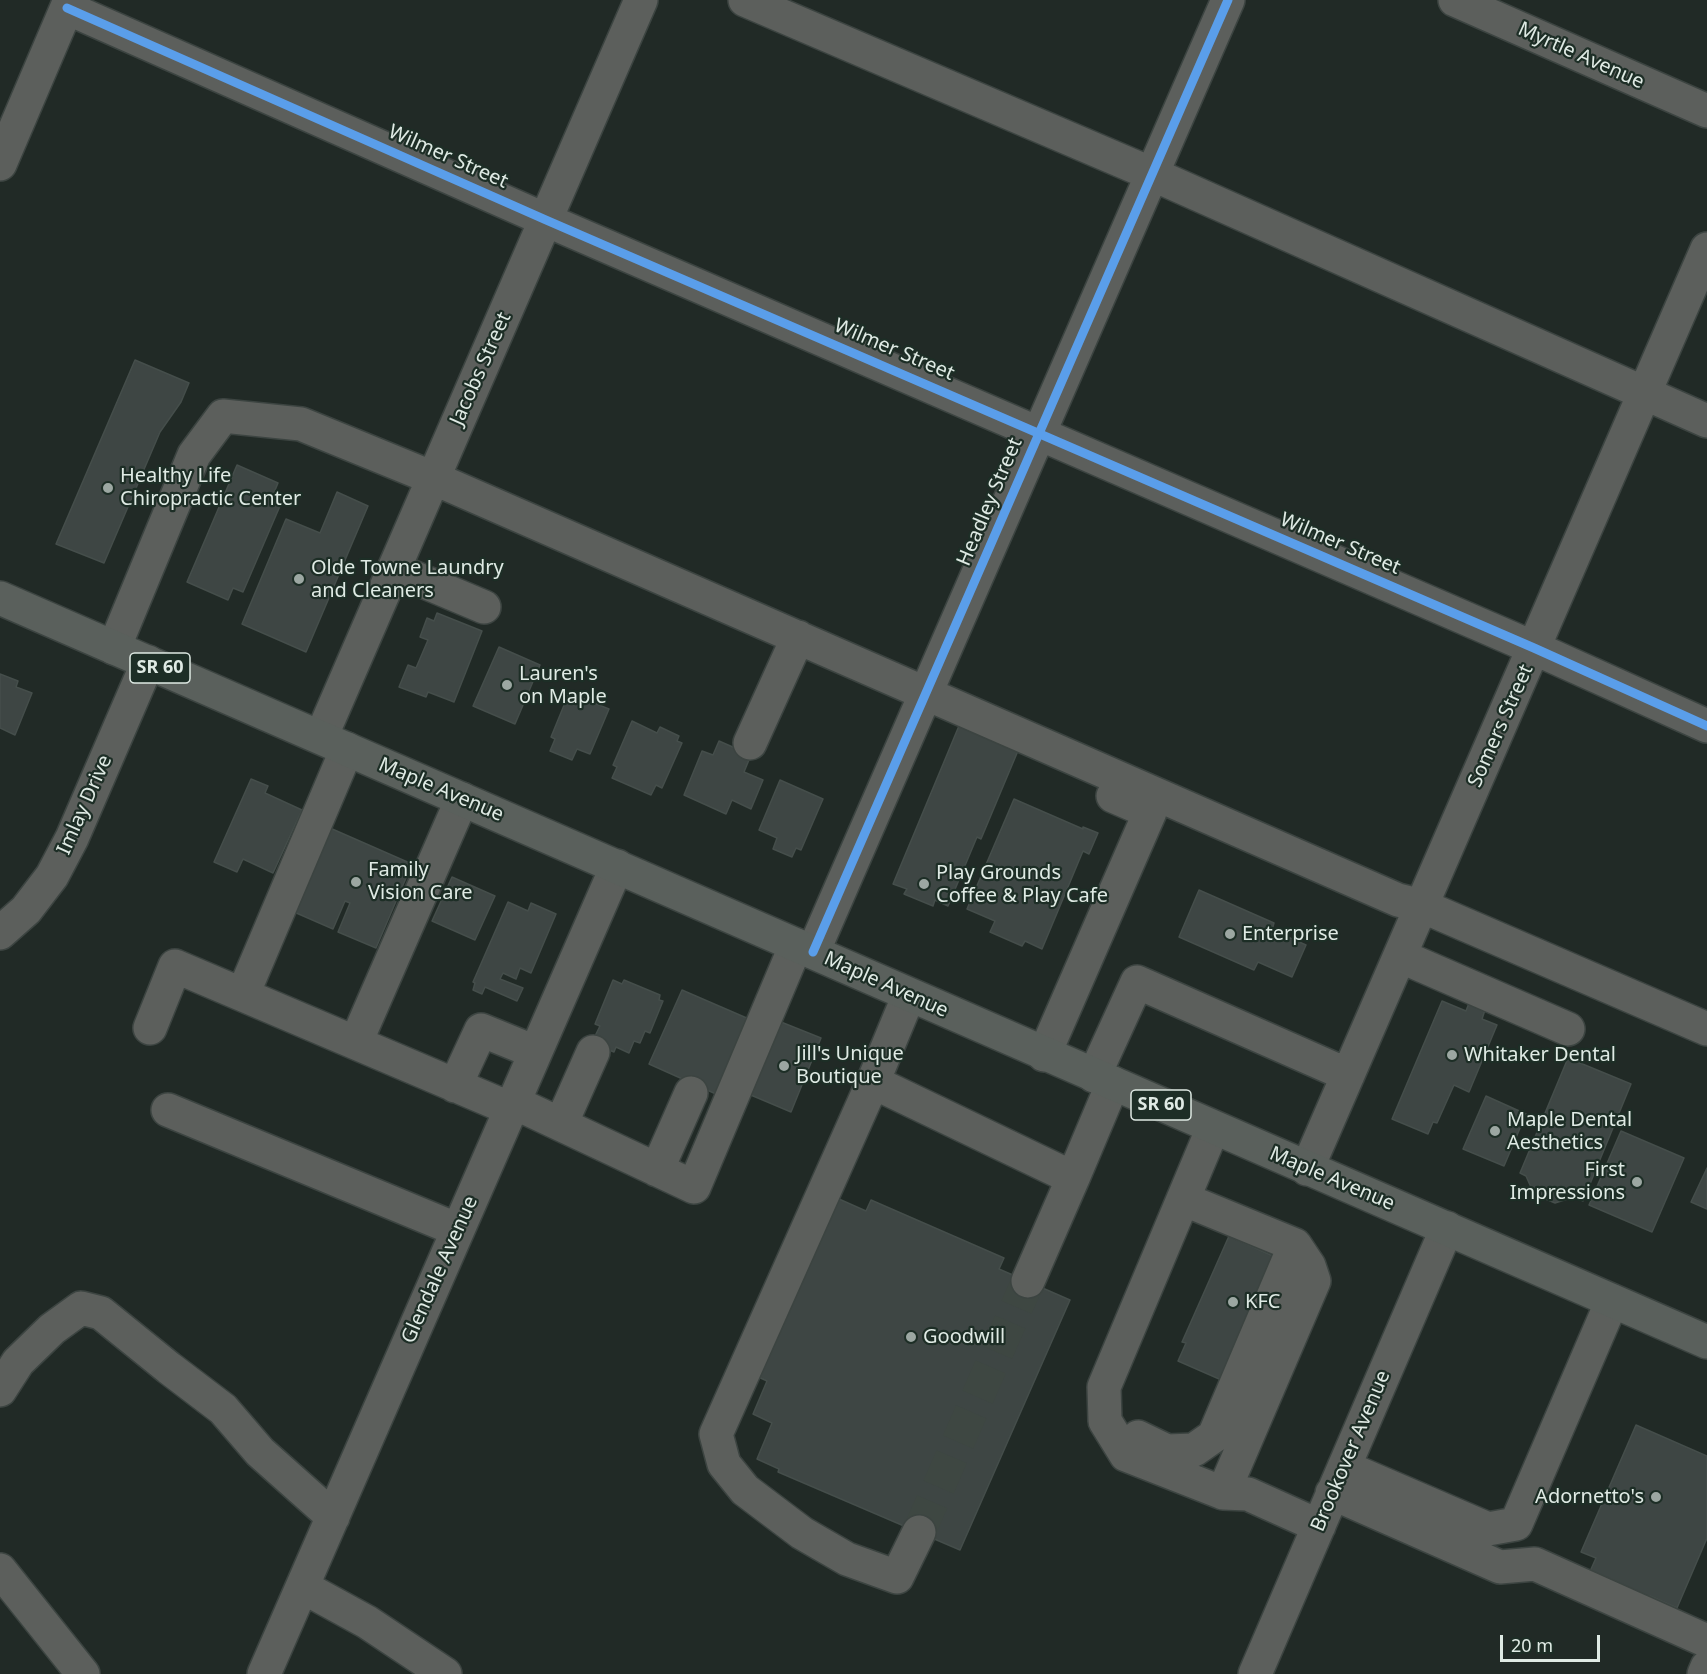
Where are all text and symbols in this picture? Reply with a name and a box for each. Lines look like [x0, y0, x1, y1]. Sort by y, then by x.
street label: Myrtle Avenue [1514, 17, 1648, 95]
street label: Wilmer Street [385, 120, 511, 194]
street label: Jacobs Street [445, 309, 517, 429]
street label: Wilmer Street [830, 314, 958, 386]
street label: Headley Street [952, 434, 1028, 570]
place label: Healthy Life Chiropractic Center [120, 464, 301, 511]
marker: Healthy Life Chiropractic Center [101, 481, 115, 495]
street label: Wilmer Street [1276, 508, 1404, 580]
place label: Olde Towne Laundry and Cleaners [311, 556, 504, 603]
marker: Olde Towne Laundry and Cleaners [292, 572, 306, 586]
road number: SR 60 [130, 653, 190, 683]
street label: Somers Street [1463, 661, 1539, 791]
place label: Lauren's on Maple [519, 662, 607, 709]
marker: Lauren's on Maple [500, 678, 514, 692]
street label: Imlay Drive [52, 751, 118, 859]
street label: Maple Avenue [375, 753, 507, 827]
place label: Family Vision Care [368, 858, 473, 905]
place label: Play Grounds Coffee & Play Cafe [936, 861, 1108, 908]
marker: Family Vision Care [349, 875, 363, 889]
marker: Play Grounds Coffee & Play Cafe [917, 877, 931, 891]
place label: Enterprise [1242, 922, 1339, 946]
marker: Enterprise [1223, 927, 1237, 941]
street label: Maple Avenue [820, 947, 952, 1023]
place label: Jill's Unique Boutique [796, 1042, 904, 1089]
place label: Whitaker Dental [1464, 1043, 1616, 1067]
marker: Whitaker Dental [1445, 1048, 1459, 1062]
marker: Jill's Unique Boutique [777, 1059, 791, 1073]
road number: SR 60 [1131, 1090, 1191, 1120]
place label: Maple Dental Aesthetics [1507, 1108, 1632, 1155]
marker: Maple Dental Aesthetics [1488, 1124, 1502, 1138]
street label: Maple Avenue [1266, 1142, 1398, 1216]
place label: First Impressions [1510, 1158, 1625, 1205]
marker: First Impressions [1630, 1175, 1644, 1189]
street label: Glendale Avenue [397, 1193, 483, 1347]
place label: KFC [1245, 1290, 1280, 1314]
marker: KFC [1226, 1295, 1240, 1309]
place label: Goodwill [923, 1325, 1005, 1349]
marker: Goodwill [904, 1330, 918, 1344]
street label: Brookover Avenue [1306, 1367, 1396, 1535]
place label: Adornetto's [1535, 1485, 1644, 1509]
marker: Adornetto's [1649, 1490, 1663, 1504]
scale bar [1503, 1623, 1604, 1661]
text: 20 m [1511, 1633, 1553, 1657]

